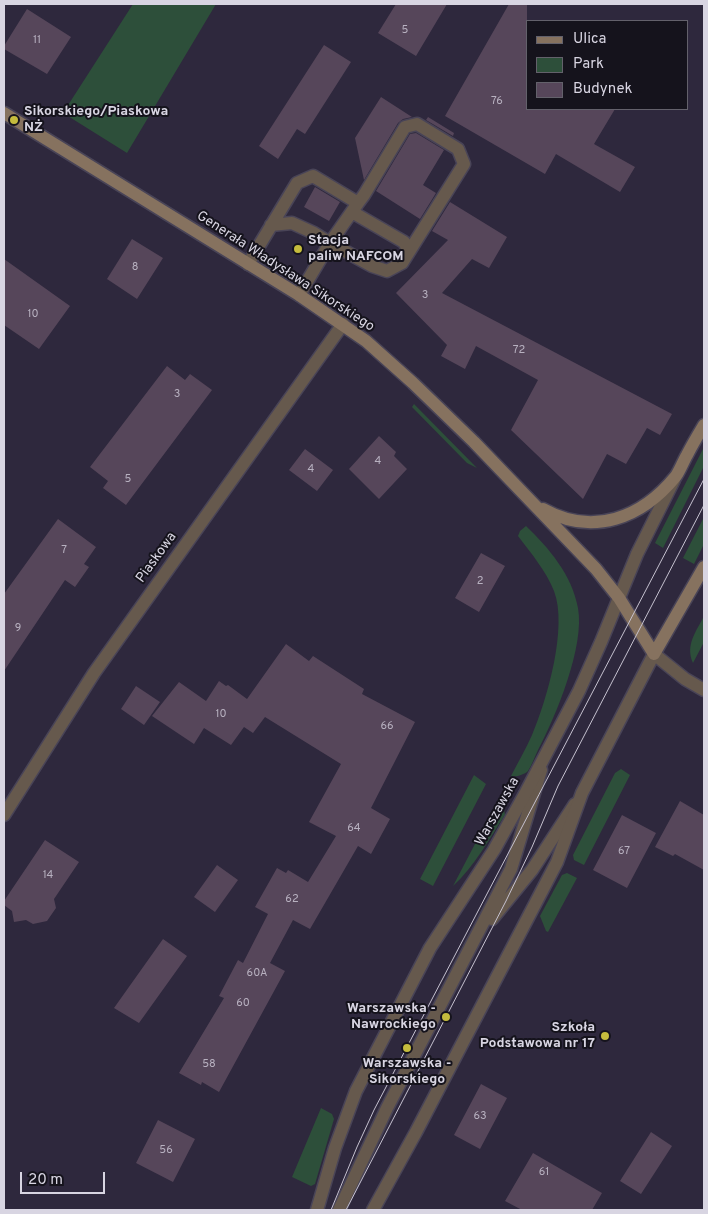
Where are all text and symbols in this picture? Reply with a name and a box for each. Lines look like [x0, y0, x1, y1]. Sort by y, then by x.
legend [526, 20, 688, 110]
house number: 5 [402, 24, 408, 38]
text: Ulica [573, 30, 606, 49]
house number: 11 [33, 34, 41, 48]
text: Park [573, 55, 604, 74]
text: Budynek [573, 80, 632, 99]
house number: 76 [491, 95, 503, 109]
place label: Sikorskiego/Piaskowa NŻ [24, 104, 168, 136]
marker: Sikorskiego/Piaskowa NŻ [8, 114, 20, 126]
street label: Generała Władysława Sikorskiego [193, 208, 377, 336]
place label: Stacja paliw NAFCOM [308, 233, 404, 266]
marker: Stacja paliw NAFCOM [292, 243, 304, 255]
house number: 8 [132, 261, 138, 275]
house number: 3 [422, 289, 428, 303]
house number: 10 [27, 308, 39, 322]
house number: 72 [513, 344, 525, 358]
house number: 3 [174, 388, 180, 402]
house number: 4 [375, 455, 381, 469]
house number: 4 [308, 463, 314, 477]
house number: 5 [125, 473, 131, 487]
street label: Piaskowa [133, 530, 181, 586]
house number: 7 [61, 544, 67, 558]
house number: 2 [477, 575, 483, 589]
house number: 9 [15, 622, 21, 636]
house number: 10 [215, 708, 227, 722]
house number: 66 [380, 720, 394, 734]
street label: Warszawska [472, 775, 524, 849]
house number: 64 [347, 822, 361, 836]
house number: 67 [618, 845, 630, 859]
house number: 14 [43, 869, 53, 883]
house number: 62 [285, 893, 299, 907]
house number: 60A [247, 967, 267, 981]
house number: 60 [236, 997, 250, 1011]
place label: Warszawska - Nawrockiego [347, 1001, 436, 1034]
marker: Warszawska - Nawrockiego [440, 1011, 452, 1023]
place label: Szkoła Podstawowa nr 17 [480, 1020, 595, 1052]
marker: Szkoła Podstawowa nr 17 [599, 1030, 611, 1042]
marker: Warszawska - Sikorskiego [401, 1042, 413, 1054]
place label: Warszawska - Sikorskiego [363, 1056, 451, 1088]
house number: 58 [202, 1058, 216, 1072]
house number: 63 [473, 1110, 487, 1124]
house number: 56 [159, 1144, 173, 1158]
scale bar [22, 1162, 108, 1194]
house number: 61 [539, 1166, 549, 1180]
text: 20 m [28, 1171, 63, 1190]

